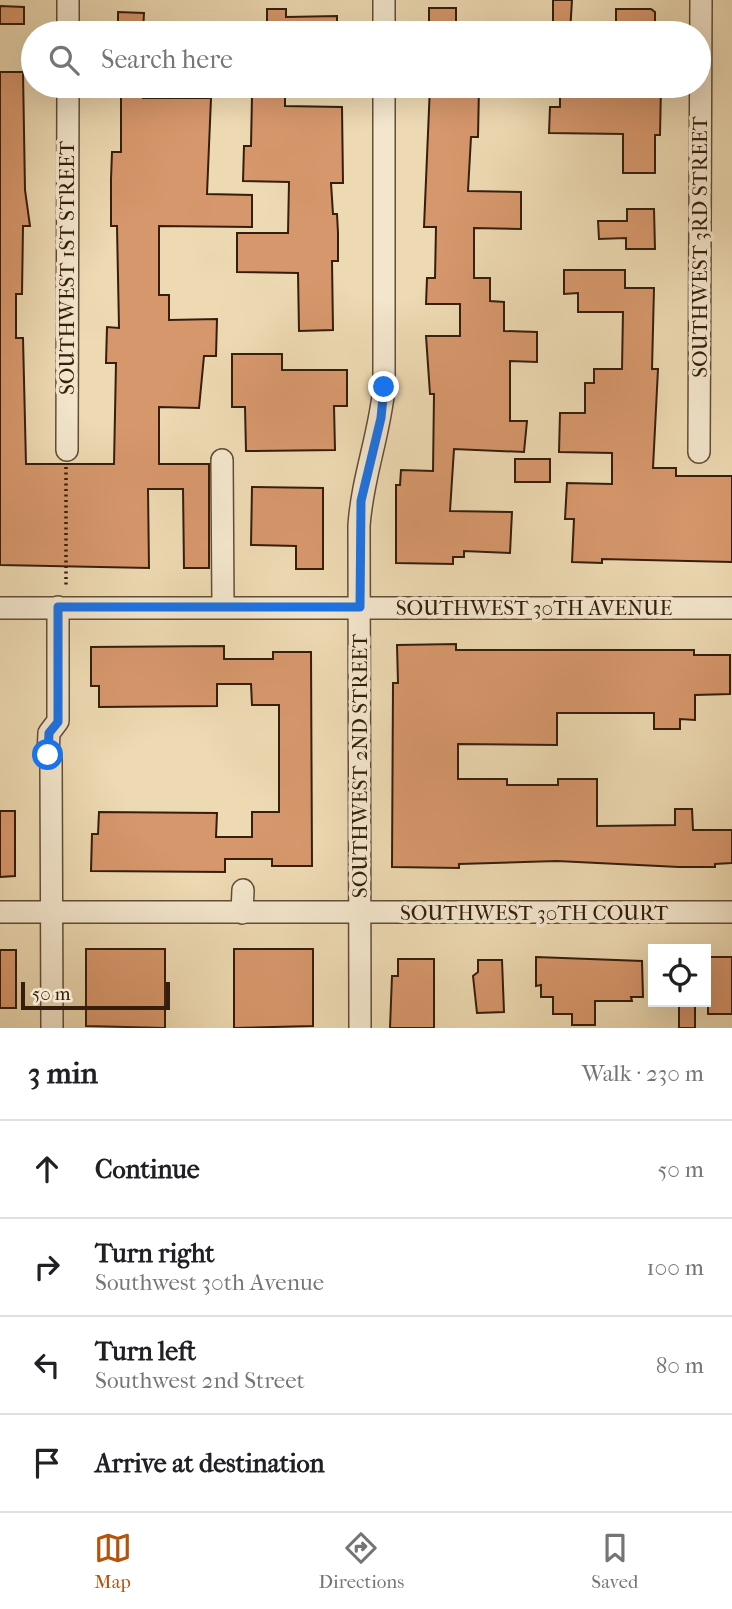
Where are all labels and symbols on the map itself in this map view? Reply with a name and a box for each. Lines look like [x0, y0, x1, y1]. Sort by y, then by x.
street label: SOUTHWEST 3RD STREET [688, 115, 712, 378]
street label: SOUTHWEST 1ST STREET [55, 140, 79, 395]
route end [368, 371, 399, 402]
street label: SOUTHWEST 30TH AVENUE [396, 596, 672, 620]
street label: SOUTHWEST 2ND STREET [348, 633, 372, 898]
route start [32, 739, 63, 770]
street label: SOUTHWEST 30TH COURT [400, 901, 669, 925]
scale bar [21, 979, 170, 1011]

